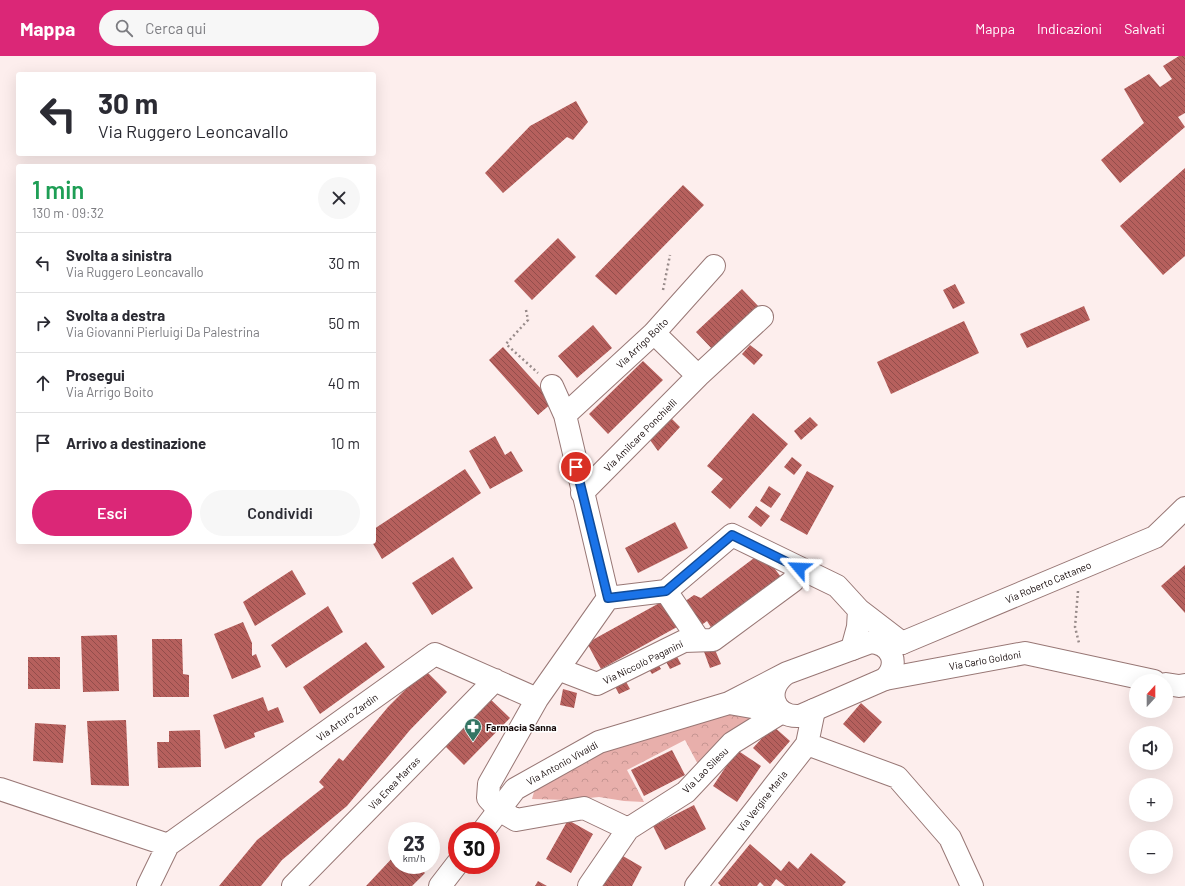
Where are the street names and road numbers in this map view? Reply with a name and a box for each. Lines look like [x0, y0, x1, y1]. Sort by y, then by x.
street label: Via Arrigo Boito [614, 315, 670, 371]
street label: Via Amilcare Ponchielli [601, 396, 679, 474]
street label: Via Roberto Cattaneo [1003, 558, 1093, 606]
street label: Via Niccolò Paganini [601, 637, 685, 687]
street label: Via Carlo Goldoni [948, 648, 1022, 672]
street label: Via Arturo Zardin [314, 691, 380, 743]
street label: Via Antonio Vivaldi [524, 738, 600, 788]
street label: Via Lao Silesu [680, 745, 730, 795]
street label: Via Enea Marras [366, 754, 422, 812]
street label: Via Vergine Maria [735, 768, 789, 834]

